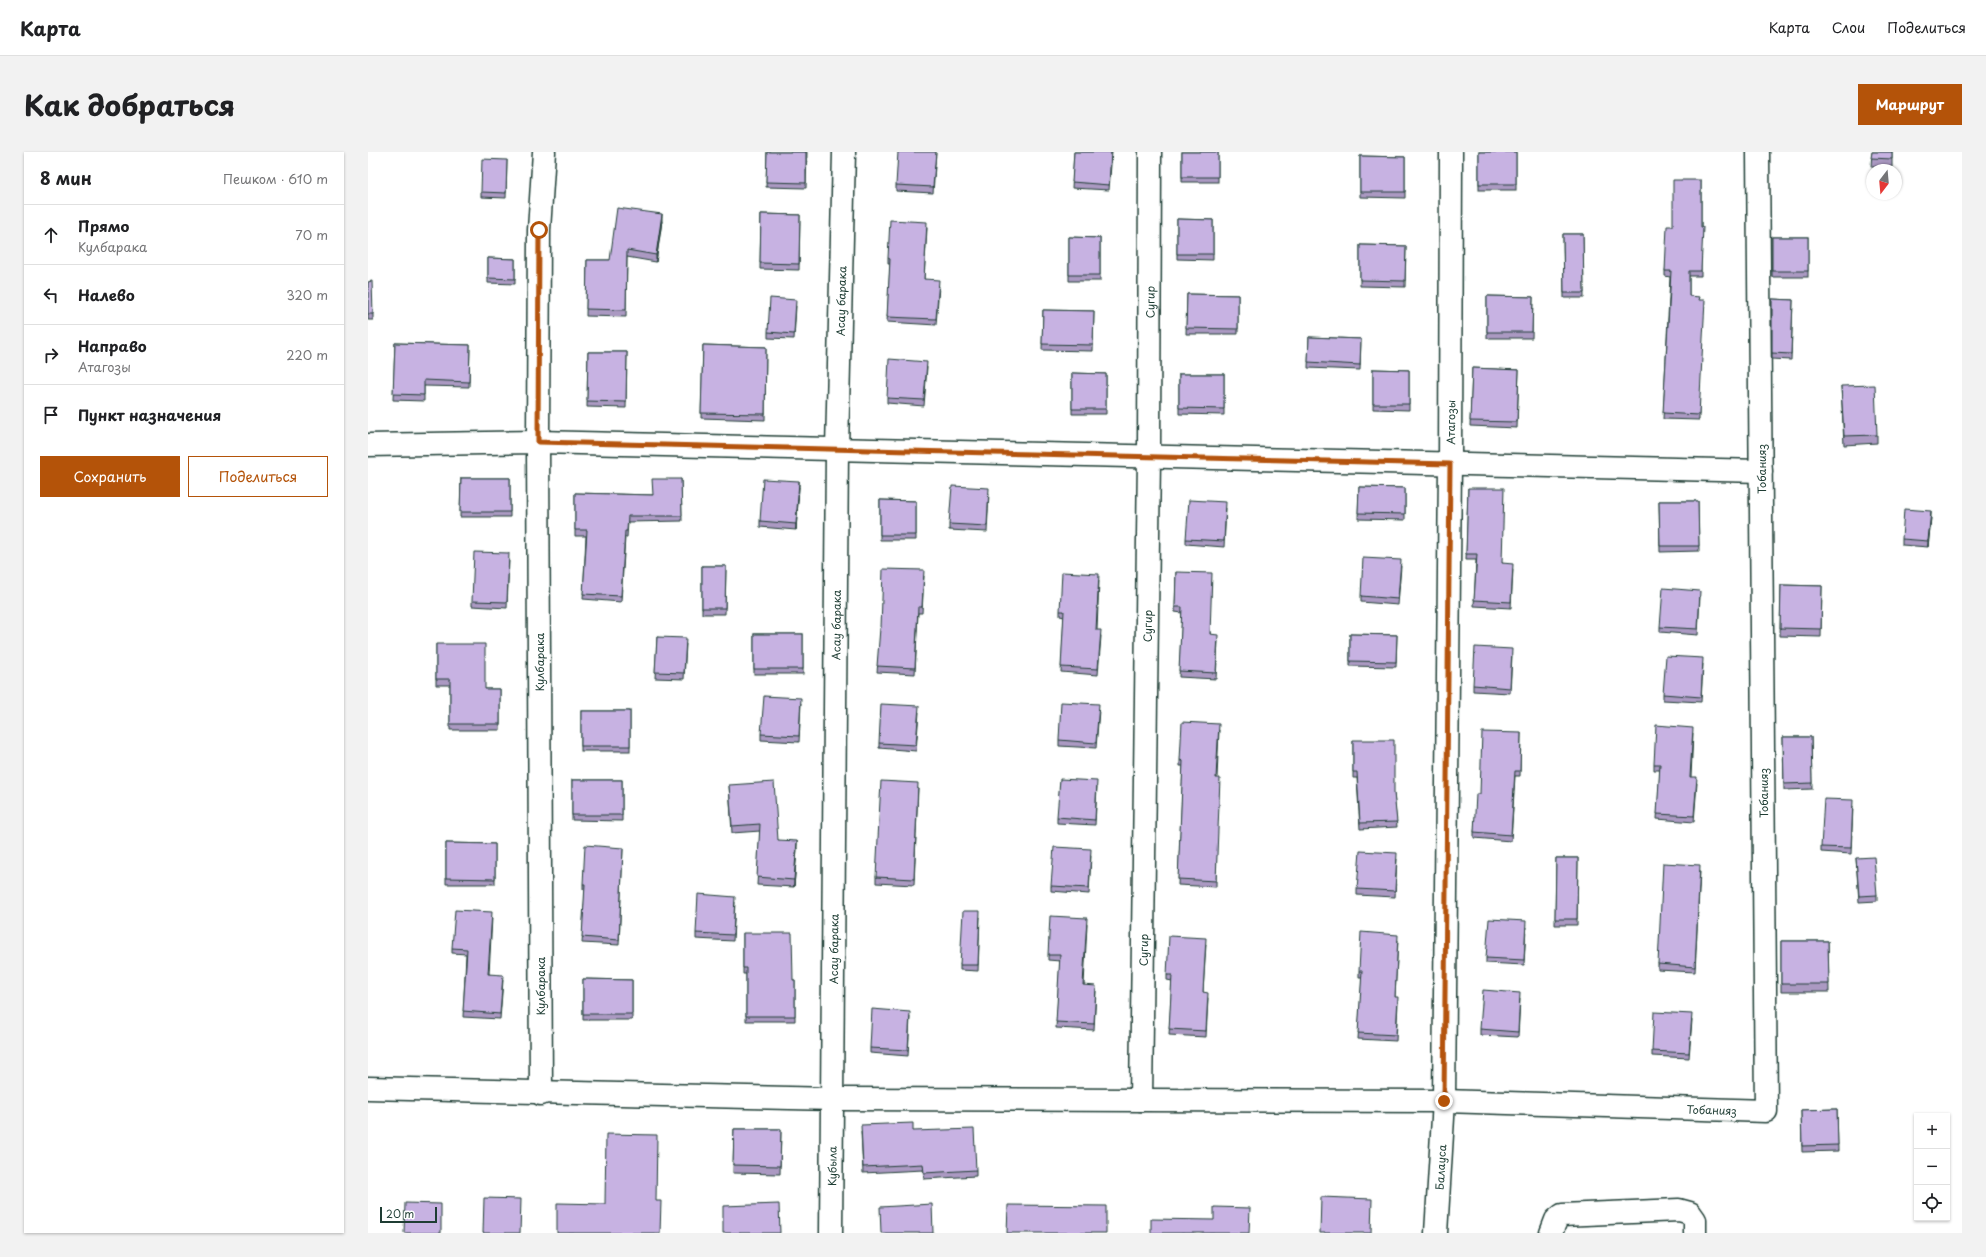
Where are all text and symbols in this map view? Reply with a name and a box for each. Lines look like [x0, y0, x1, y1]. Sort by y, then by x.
text: Карта [20, 14, 81, 42]
text: Карта [1769, 17, 1810, 38]
text: Слои [1832, 17, 1865, 38]
text: Поделиться [1887, 17, 1966, 38]
text: Как добраться [24, 83, 235, 126]
button: Маршрут [1858, 84, 1962, 125]
north arrow [1866, 164, 1902, 200]
text: 8 мин [40, 165, 92, 191]
text: Пешком · 610 m [223, 169, 328, 188]
text: Прямо [78, 214, 129, 237]
route start [530, 221, 548, 239]
icon: ahead [40, 224, 62, 246]
text: 70 m [295, 225, 328, 244]
text: Кулбарака [78, 237, 147, 256]
street label: Асау барака [831, 266, 850, 336]
text: Налево [78, 283, 135, 306]
icon: left [40, 284, 62, 306]
text: 320 m [286, 285, 328, 304]
street label: Сугир [1141, 286, 1158, 318]
text: Направо [78, 334, 147, 357]
icon: right [40, 344, 62, 366]
text: 220 m [286, 345, 328, 364]
text: Атагозы [78, 357, 131, 376]
street label: Атагозы [1442, 400, 1459, 445]
text: Пункт назначения [78, 403, 221, 426]
icon: arrive [40, 404, 62, 426]
street label: Тобанияз [1753, 444, 1770, 494]
button: Сохранить [40, 456, 180, 497]
button: Поделиться [188, 456, 328, 497]
street label: Асау барака [827, 590, 844, 660]
street label: Сугир [1138, 609, 1156, 642]
street label: Кулбарака [531, 633, 548, 691]
street label: Тобанияз [1755, 768, 1772, 818]
street label: Асау барака [824, 914, 842, 984]
street label: Сугир [1134, 933, 1152, 966]
street label: Кулбарака [532, 957, 549, 1015]
route end [1435, 1092, 1453, 1110]
street label: Тобанияз [1686, 1100, 1737, 1119]
map controls [1914, 1113, 1950, 1221]
button: + [1914, 1113, 1950, 1149]
street label: Балауса [1430, 1144, 1450, 1190]
street label: Кубыла [823, 1146, 840, 1186]
button: − [1914, 1149, 1950, 1185]
button: locate [1914, 1185, 1950, 1221]
scale bar [380, 1205, 437, 1224]
text: 20 m [386, 1205, 414, 1222]

